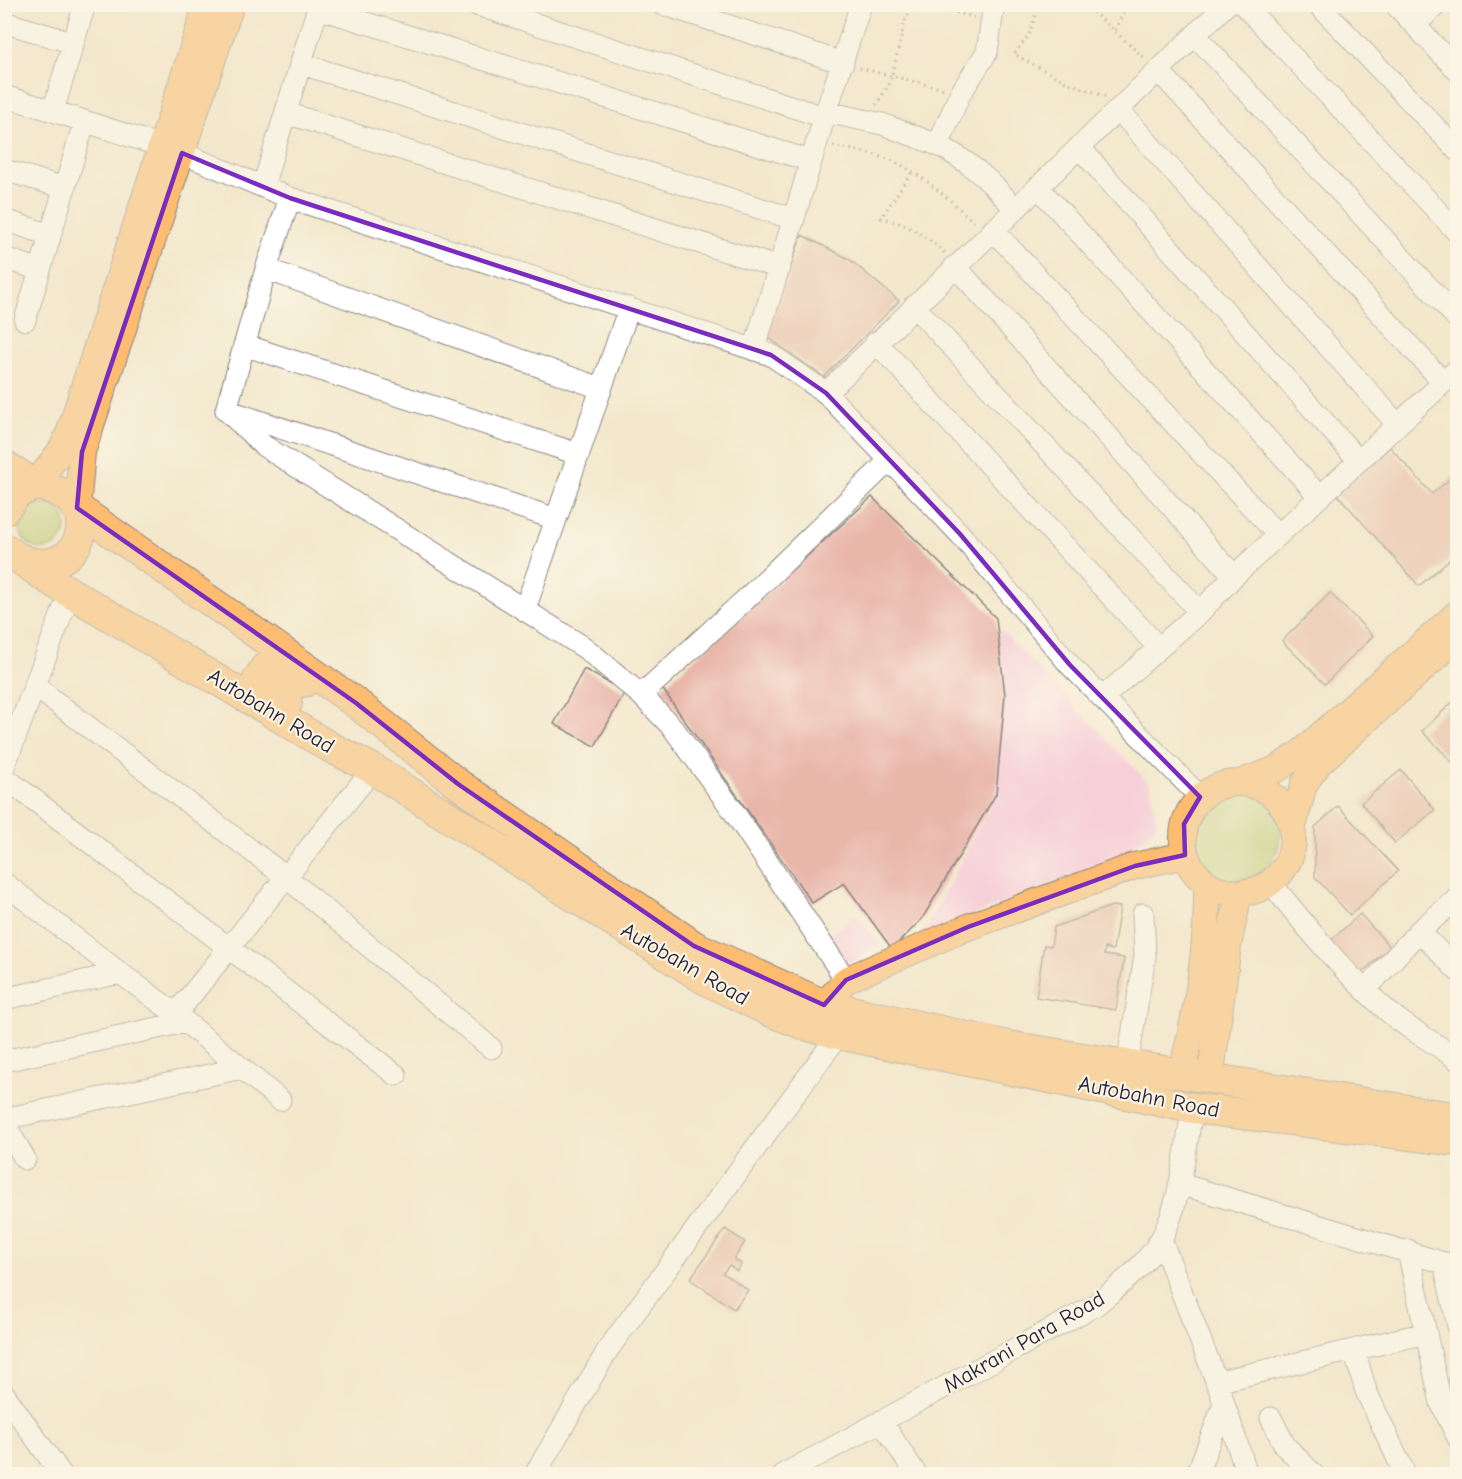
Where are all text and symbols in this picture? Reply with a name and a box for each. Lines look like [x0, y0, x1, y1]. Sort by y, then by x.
street label: Autobahn Road [203, 663, 339, 759]
street label: Autobahn Road [616, 917, 754, 1011]
street label: Autobahn Road [1076, 1071, 1222, 1123]
street label: Makrani Para Road [939, 1285, 1109, 1399]

